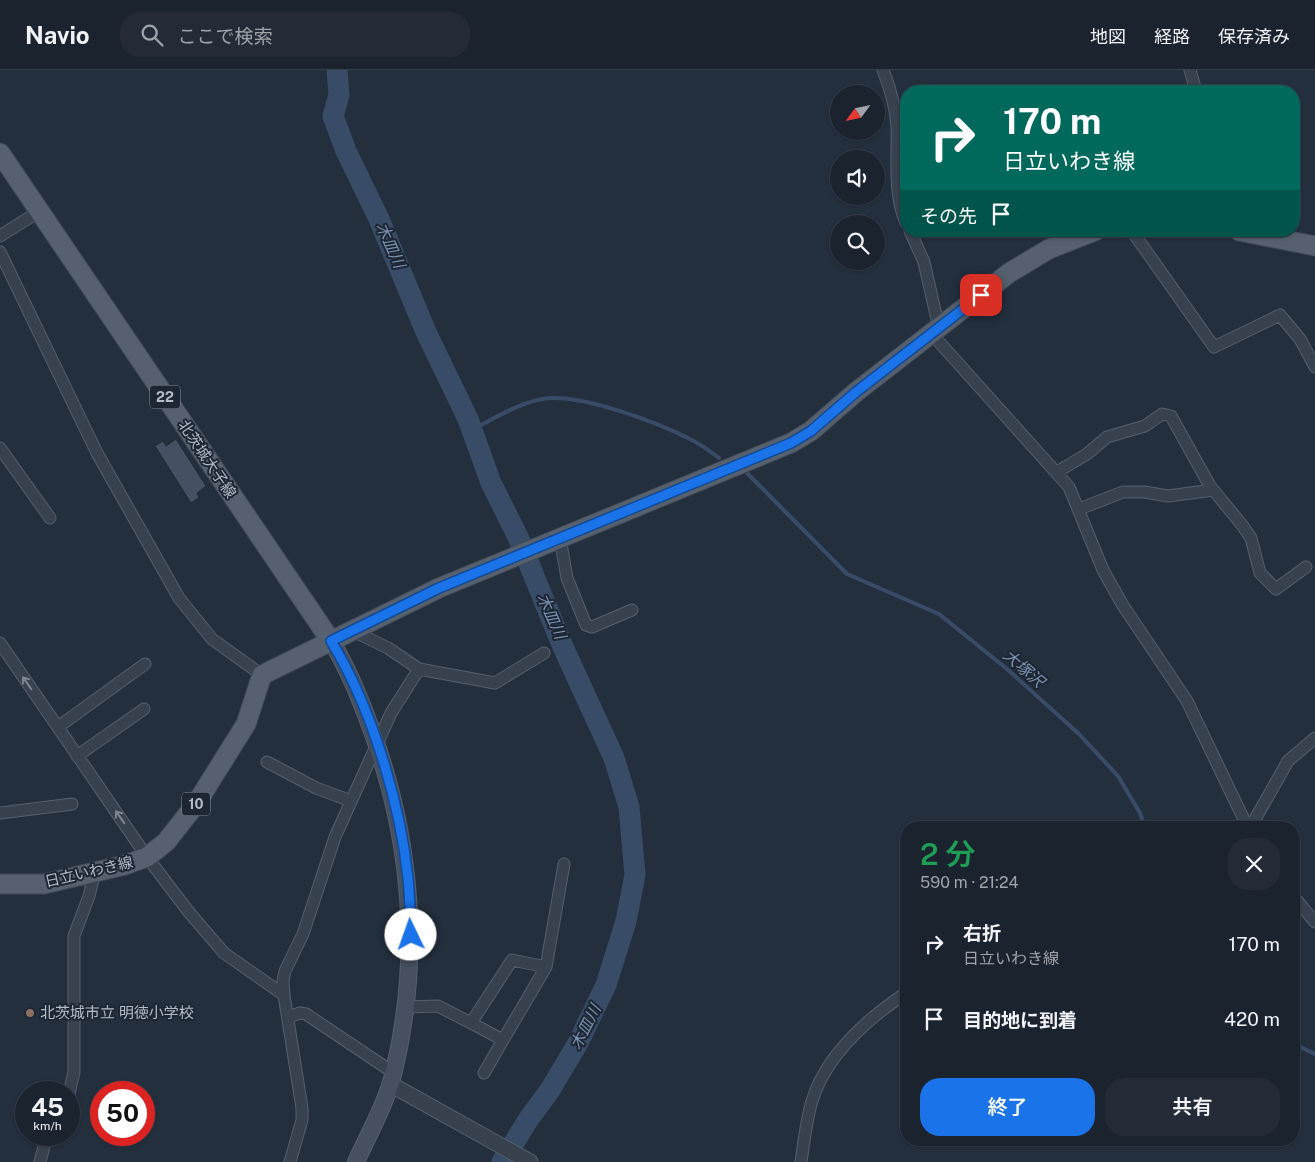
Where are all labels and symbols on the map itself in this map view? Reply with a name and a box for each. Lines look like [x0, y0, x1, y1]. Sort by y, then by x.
north arrow [830, 85, 885, 140]
water label: 木皿川 [372, 219, 410, 273]
pin [960, 274, 1002, 316]
road number: 22 [150, 386, 180, 408]
street label: 北茨城大子線 [175, 417, 240, 501]
water label: 木皿川 [533, 590, 571, 644]
water label: 大塚沢 [999, 645, 1050, 693]
one-way arrow [22, 676, 32, 690]
road number: 10 [182, 792, 210, 816]
one-way arrow [115, 810, 125, 824]
street label: 日立いわき線 [43, 853, 135, 890]
position arrow [384, 908, 436, 960]
water label: 木皿川 [566, 1000, 606, 1053]
place label: 北茨城市立 明徳小学校 [40, 1004, 194, 1021]
marker: 北茨城市立 明徳小学校 [24, 1007, 36, 1019]
speed limit sign: 50 [90, 1081, 155, 1146]

